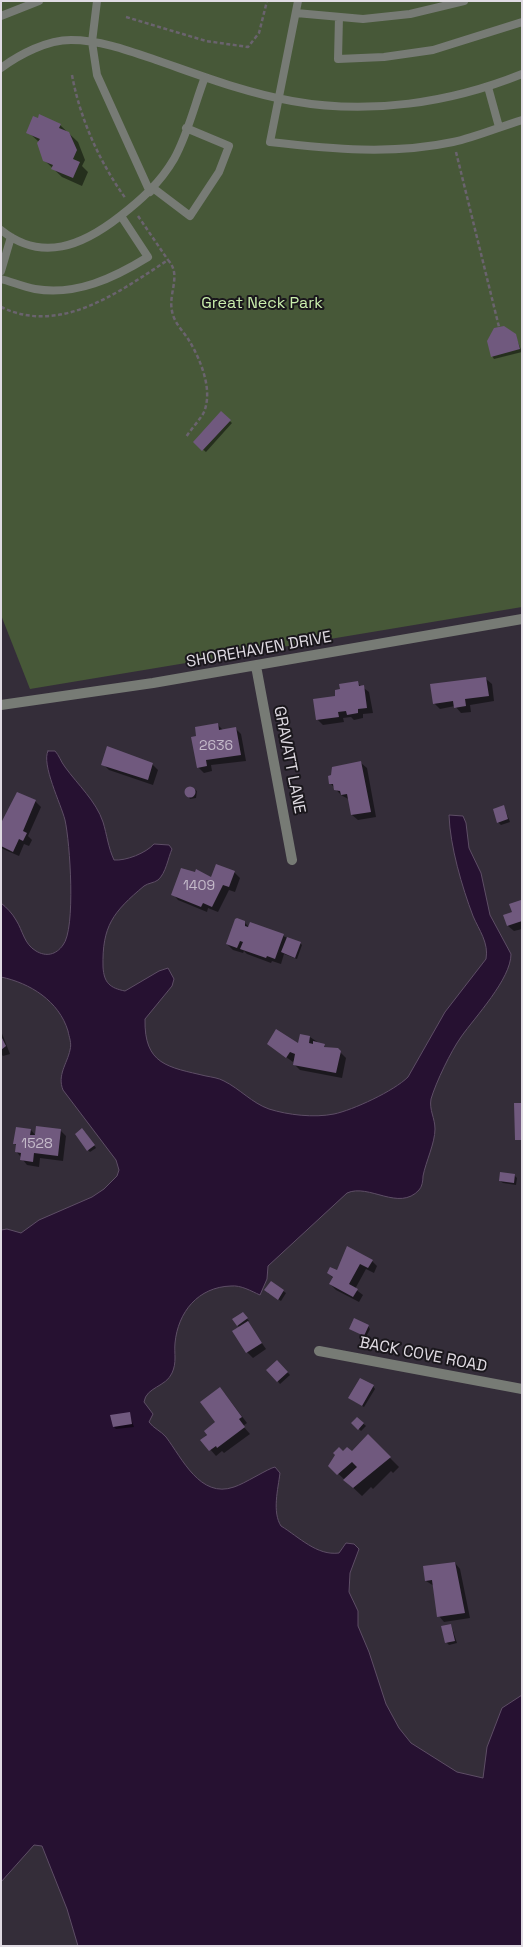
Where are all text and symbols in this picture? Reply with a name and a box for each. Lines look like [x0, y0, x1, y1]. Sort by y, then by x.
park label: Great Neck Park [201, 294, 323, 314]
street label: SHOREHAVEN DRIVE [185, 628, 333, 672]
street label: GRAVATT LANE [269, 705, 309, 815]
house number: 2636 [199, 738, 233, 754]
house number: 1409 [183, 878, 215, 894]
house number: 1528 [21, 1136, 53, 1152]
street label: BACK COVE ROAD [358, 1333, 488, 1377]

